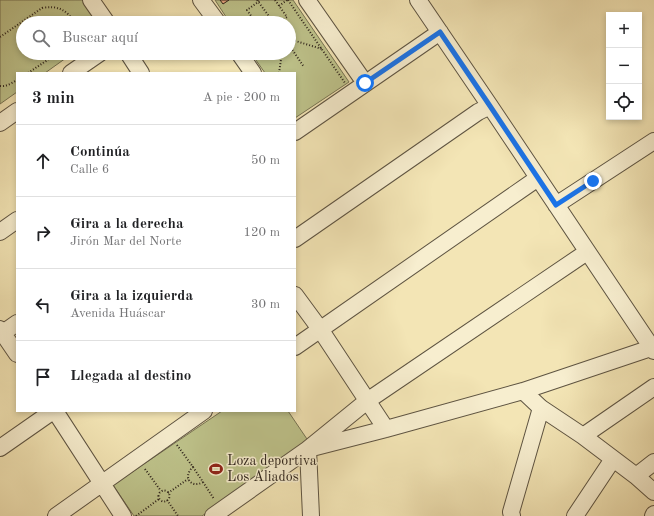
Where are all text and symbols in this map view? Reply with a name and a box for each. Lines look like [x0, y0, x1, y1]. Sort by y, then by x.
map controls [606, 12, 642, 120]
button: + [606, 12, 642, 48]
search box [16, 16, 296, 60]
icon: search [30, 27, 52, 49]
text: Buscar aquí [62, 31, 138, 46]
button: − [606, 48, 642, 84]
route start [356, 74, 374, 92]
button: locate [606, 84, 642, 120]
text: 3 min [32, 90, 75, 107]
text: A pie · 200 m [203, 91, 280, 104]
text: Continúa [70, 145, 130, 160]
icon: ahead [32, 150, 54, 172]
text: 50 m [251, 154, 280, 167]
text: Calle 6 [70, 163, 109, 176]
route end [584, 172, 602, 190]
text: Gira a la derecha [70, 217, 184, 232]
icon: right [32, 222, 54, 244]
text: 120 m [243, 226, 280, 239]
text: Jirón Mar del Norte [70, 235, 182, 248]
text: Gira a la izquierda [70, 289, 193, 304]
icon: left [32, 294, 54, 316]
text: 30 m [251, 298, 280, 311]
text: Avenida Huáscar [70, 307, 165, 320]
icon: arrive [32, 366, 54, 388]
text: Llegada al destino [70, 369, 191, 384]
place label: Loza deportiva Los Aliados [227, 454, 317, 484]
sports icon: Loza deportiva Los Aliados [208, 461, 224, 477]

